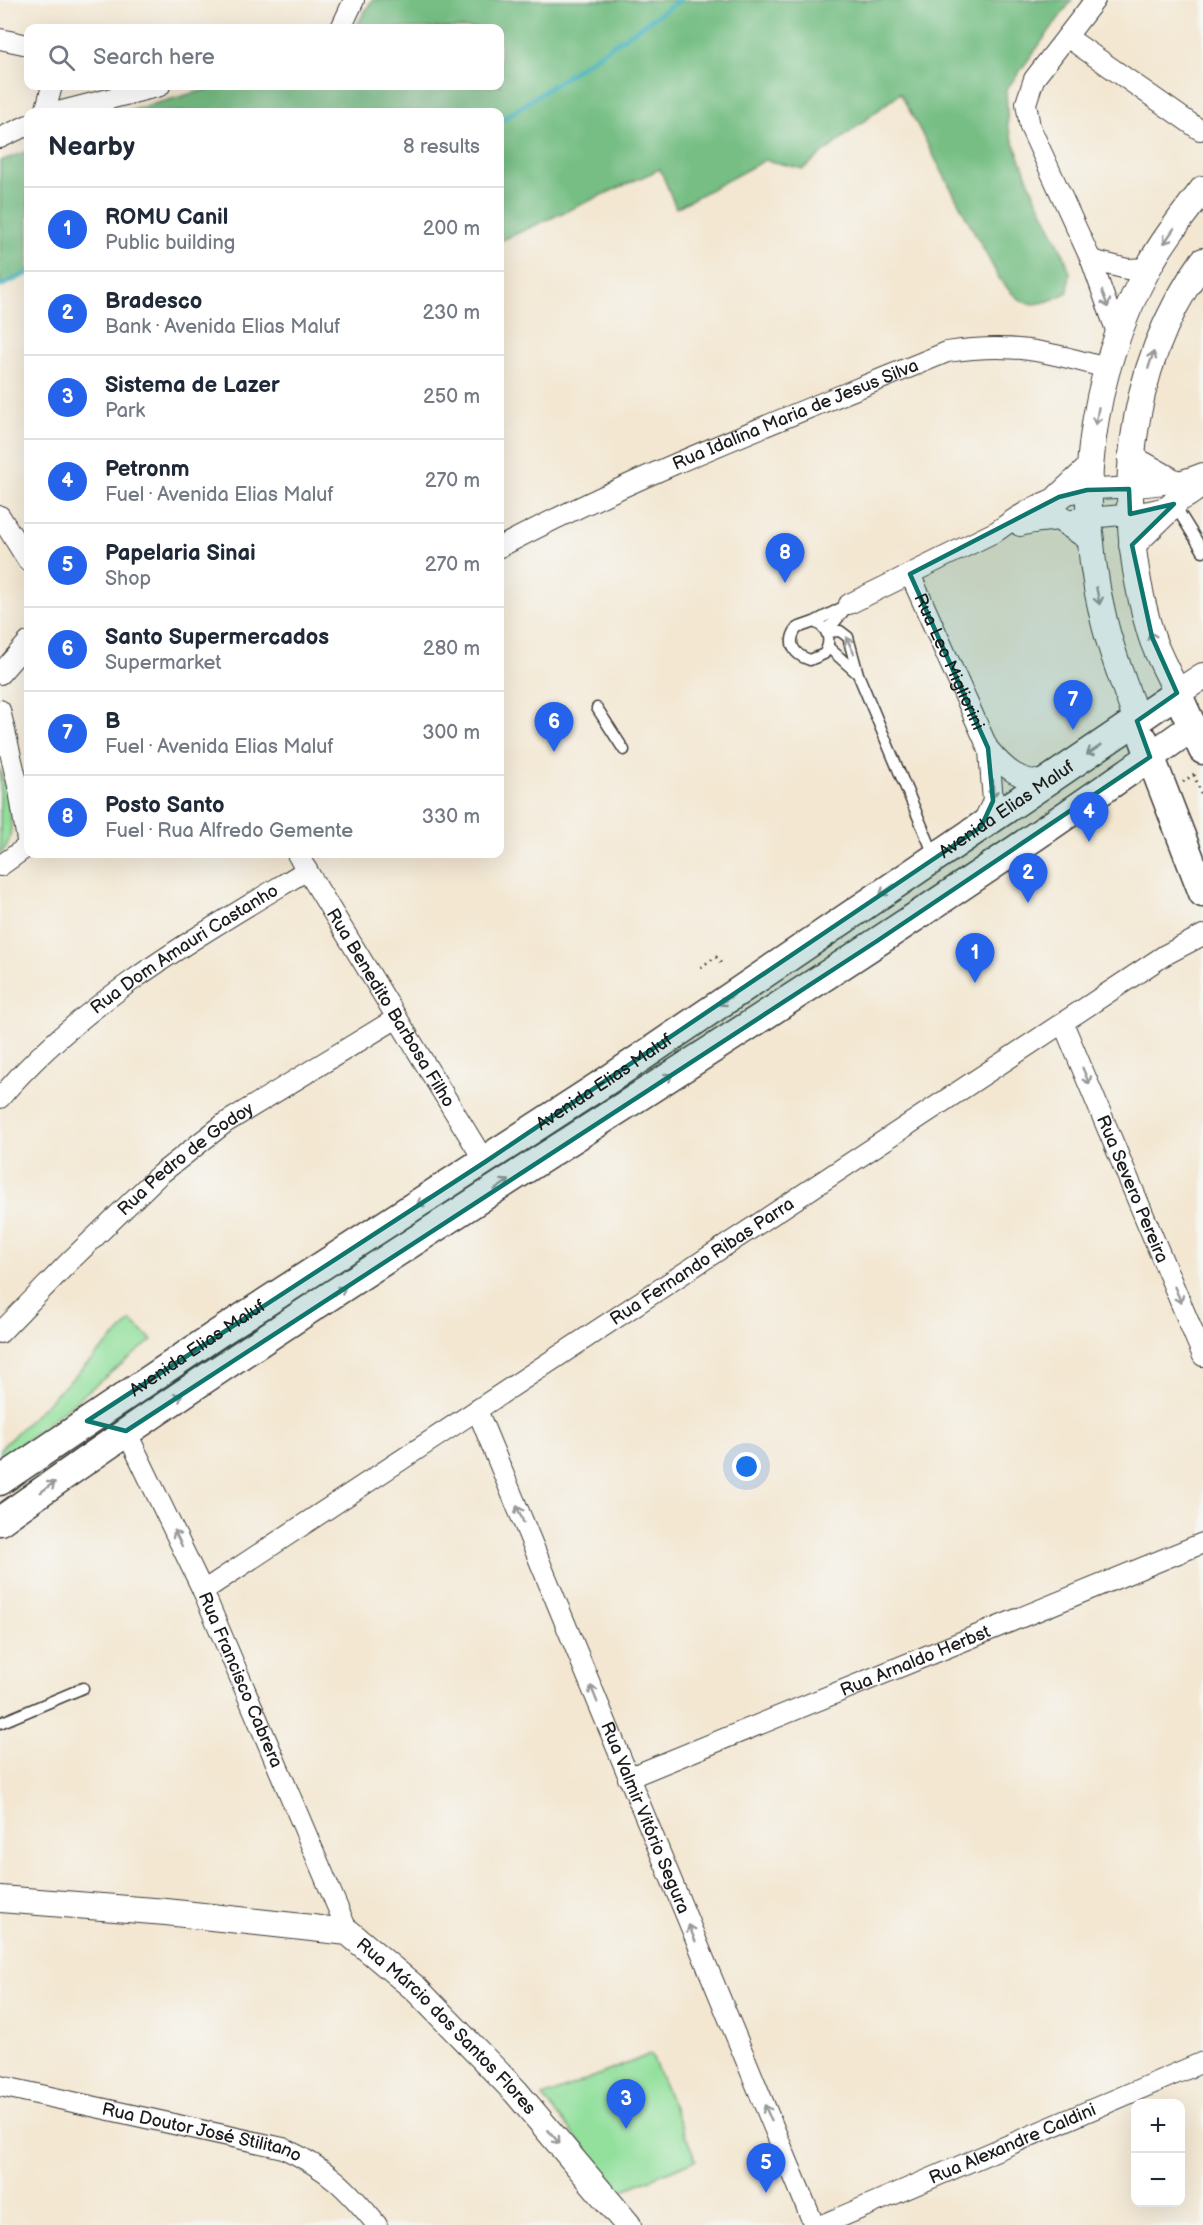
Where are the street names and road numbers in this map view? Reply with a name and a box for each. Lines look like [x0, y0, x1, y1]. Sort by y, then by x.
street label: Rua Idalina Maria de Jesus Silva [669, 355, 922, 475]
street label: Rua Leo Migliorini [909, 590, 989, 733]
street label: Avenida Elias Maluf [935, 756, 1079, 863]
street label: Rua Dom Amauri Castanho [86, 880, 282, 1019]
street label: Rua Benedito Barbosa Filho [322, 905, 459, 1111]
street label: Avenida Elias Maluf [532, 1029, 677, 1135]
street label: Rua Pedro de Godoy [113, 1098, 258, 1220]
street label: Rua Severo Pereira [1092, 1112, 1173, 1266]
street label: Rua Fernando Ribas Parra [606, 1193, 798, 1330]
street label: Avenida Elias Maluf [126, 1295, 270, 1401]
street label: Rua Francisco Cabrera [194, 1589, 287, 1771]
street label: Rua Arnaldo Herbst [837, 1621, 994, 1701]
street label: Rua Valmir Vitório Segura [596, 1719, 694, 1917]
street label: Rua Márcio dos Santos Flores [352, 1934, 540, 2119]
street label: Rua Doutor José Stilitano [100, 2099, 305, 2167]
street label: Rua Alexandre Caldini [926, 2099, 1099, 2189]

